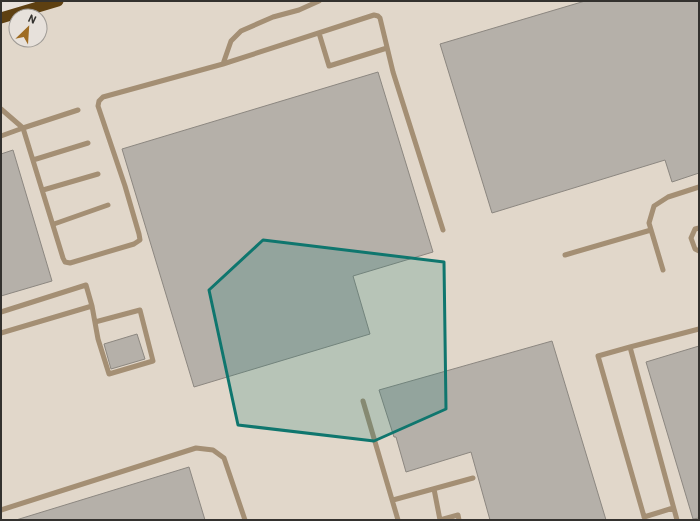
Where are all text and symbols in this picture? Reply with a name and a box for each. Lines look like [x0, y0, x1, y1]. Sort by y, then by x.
north arrow [8, 8, 48, 48]
text: N [26, 11, 39, 26]

